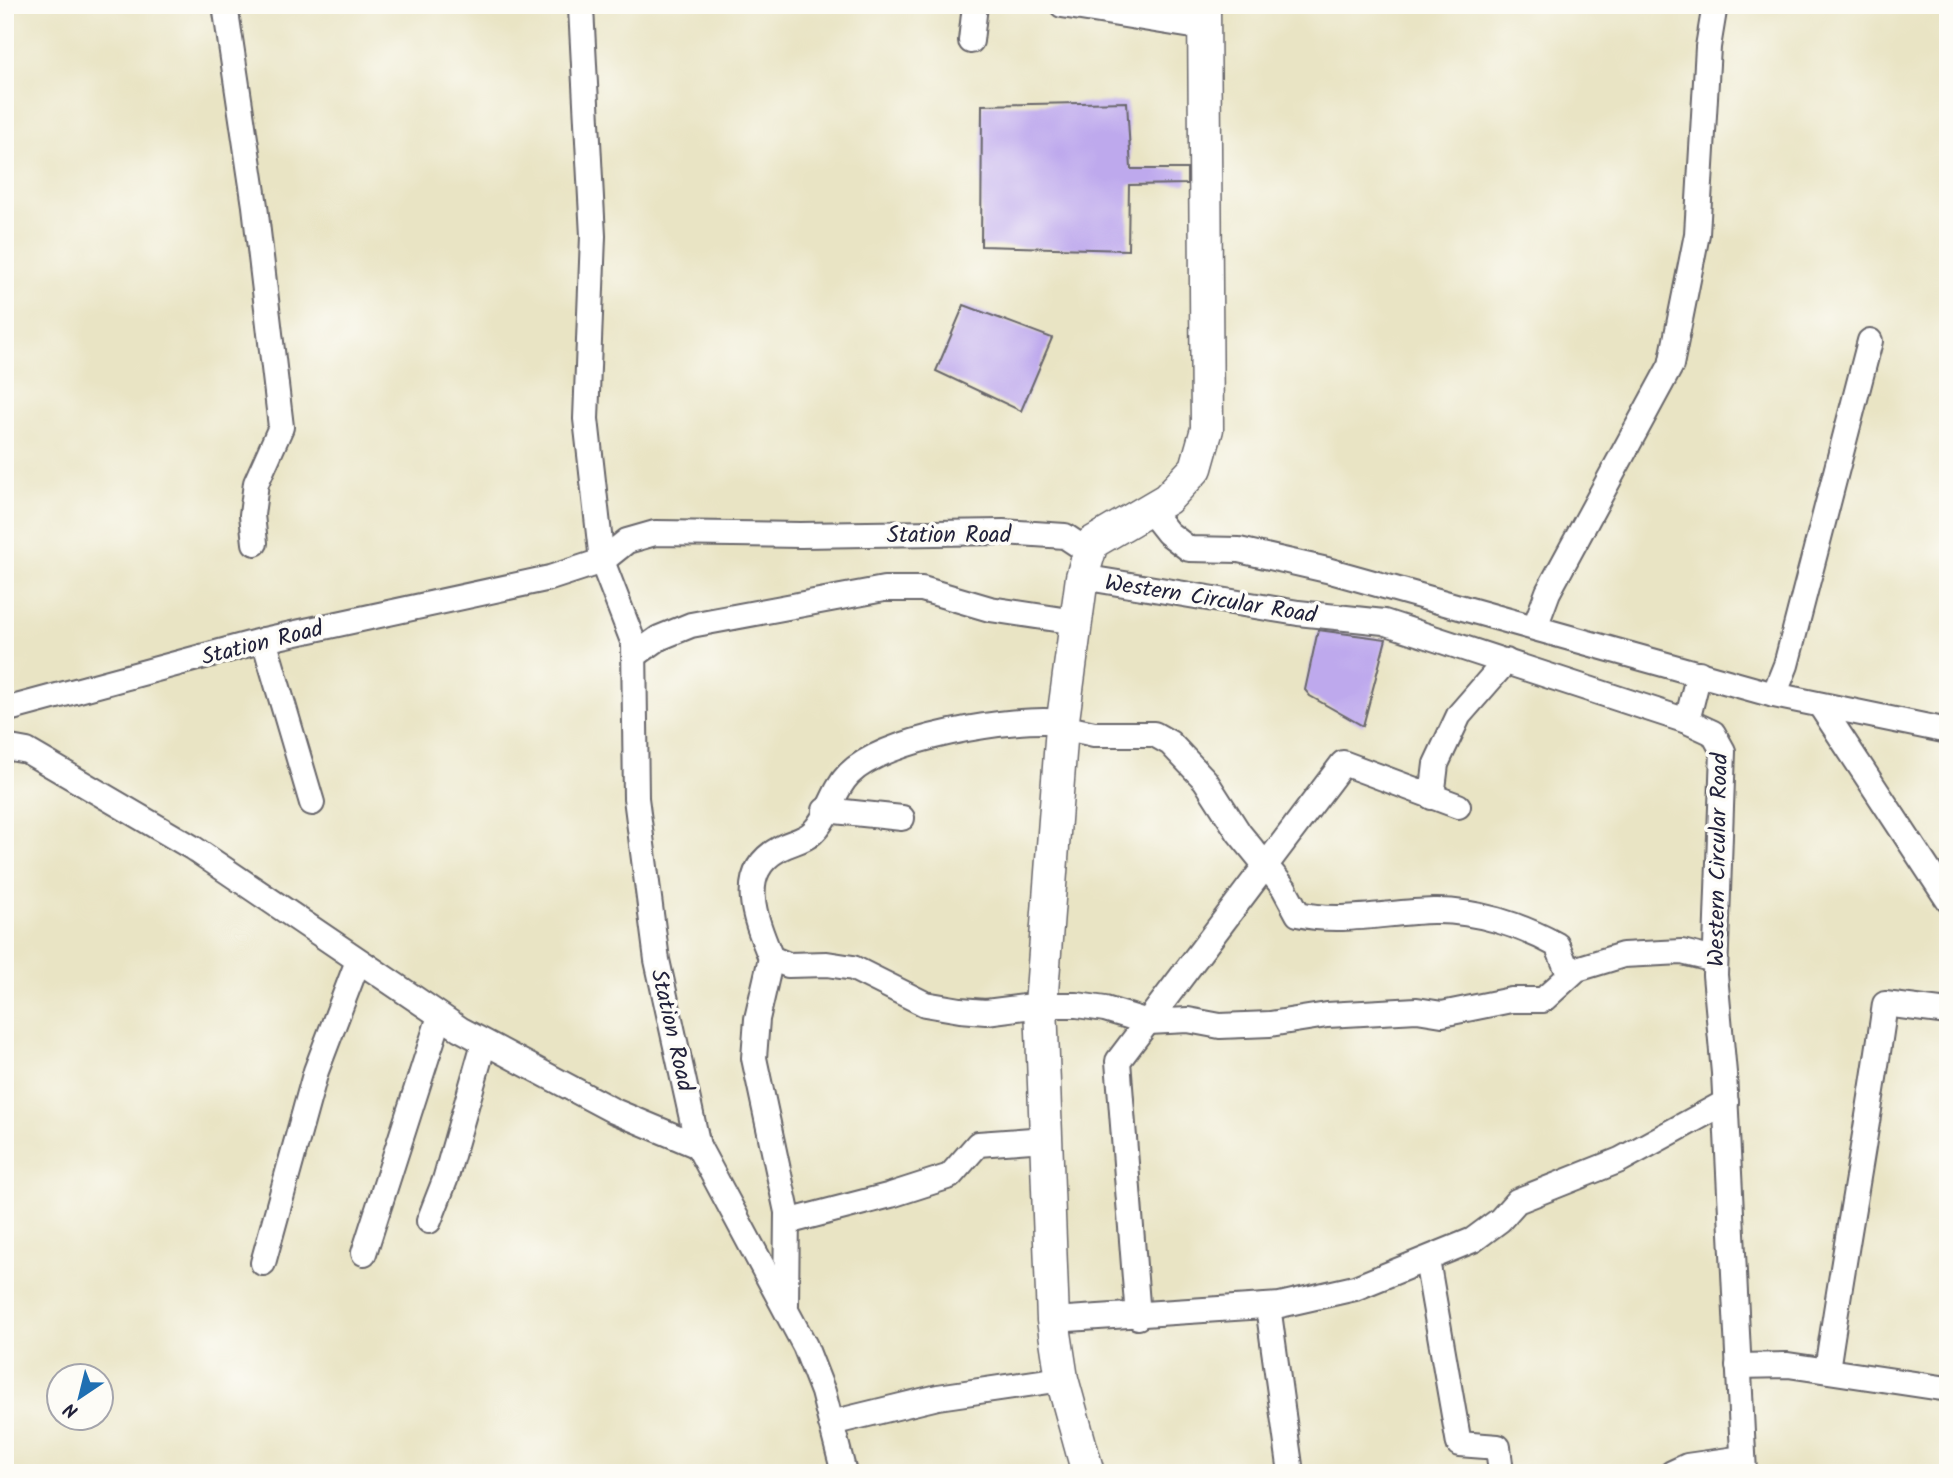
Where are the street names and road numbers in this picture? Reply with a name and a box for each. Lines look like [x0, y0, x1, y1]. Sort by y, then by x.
street label: Station Road [887, 518, 1012, 554]
street label: Western Circular Road [1102, 565, 1320, 635]
street label: Station Road [198, 611, 328, 676]
street label: Western Circular Road [1699, 752, 1739, 967]
street label: Station Road [640, 966, 703, 1096]

